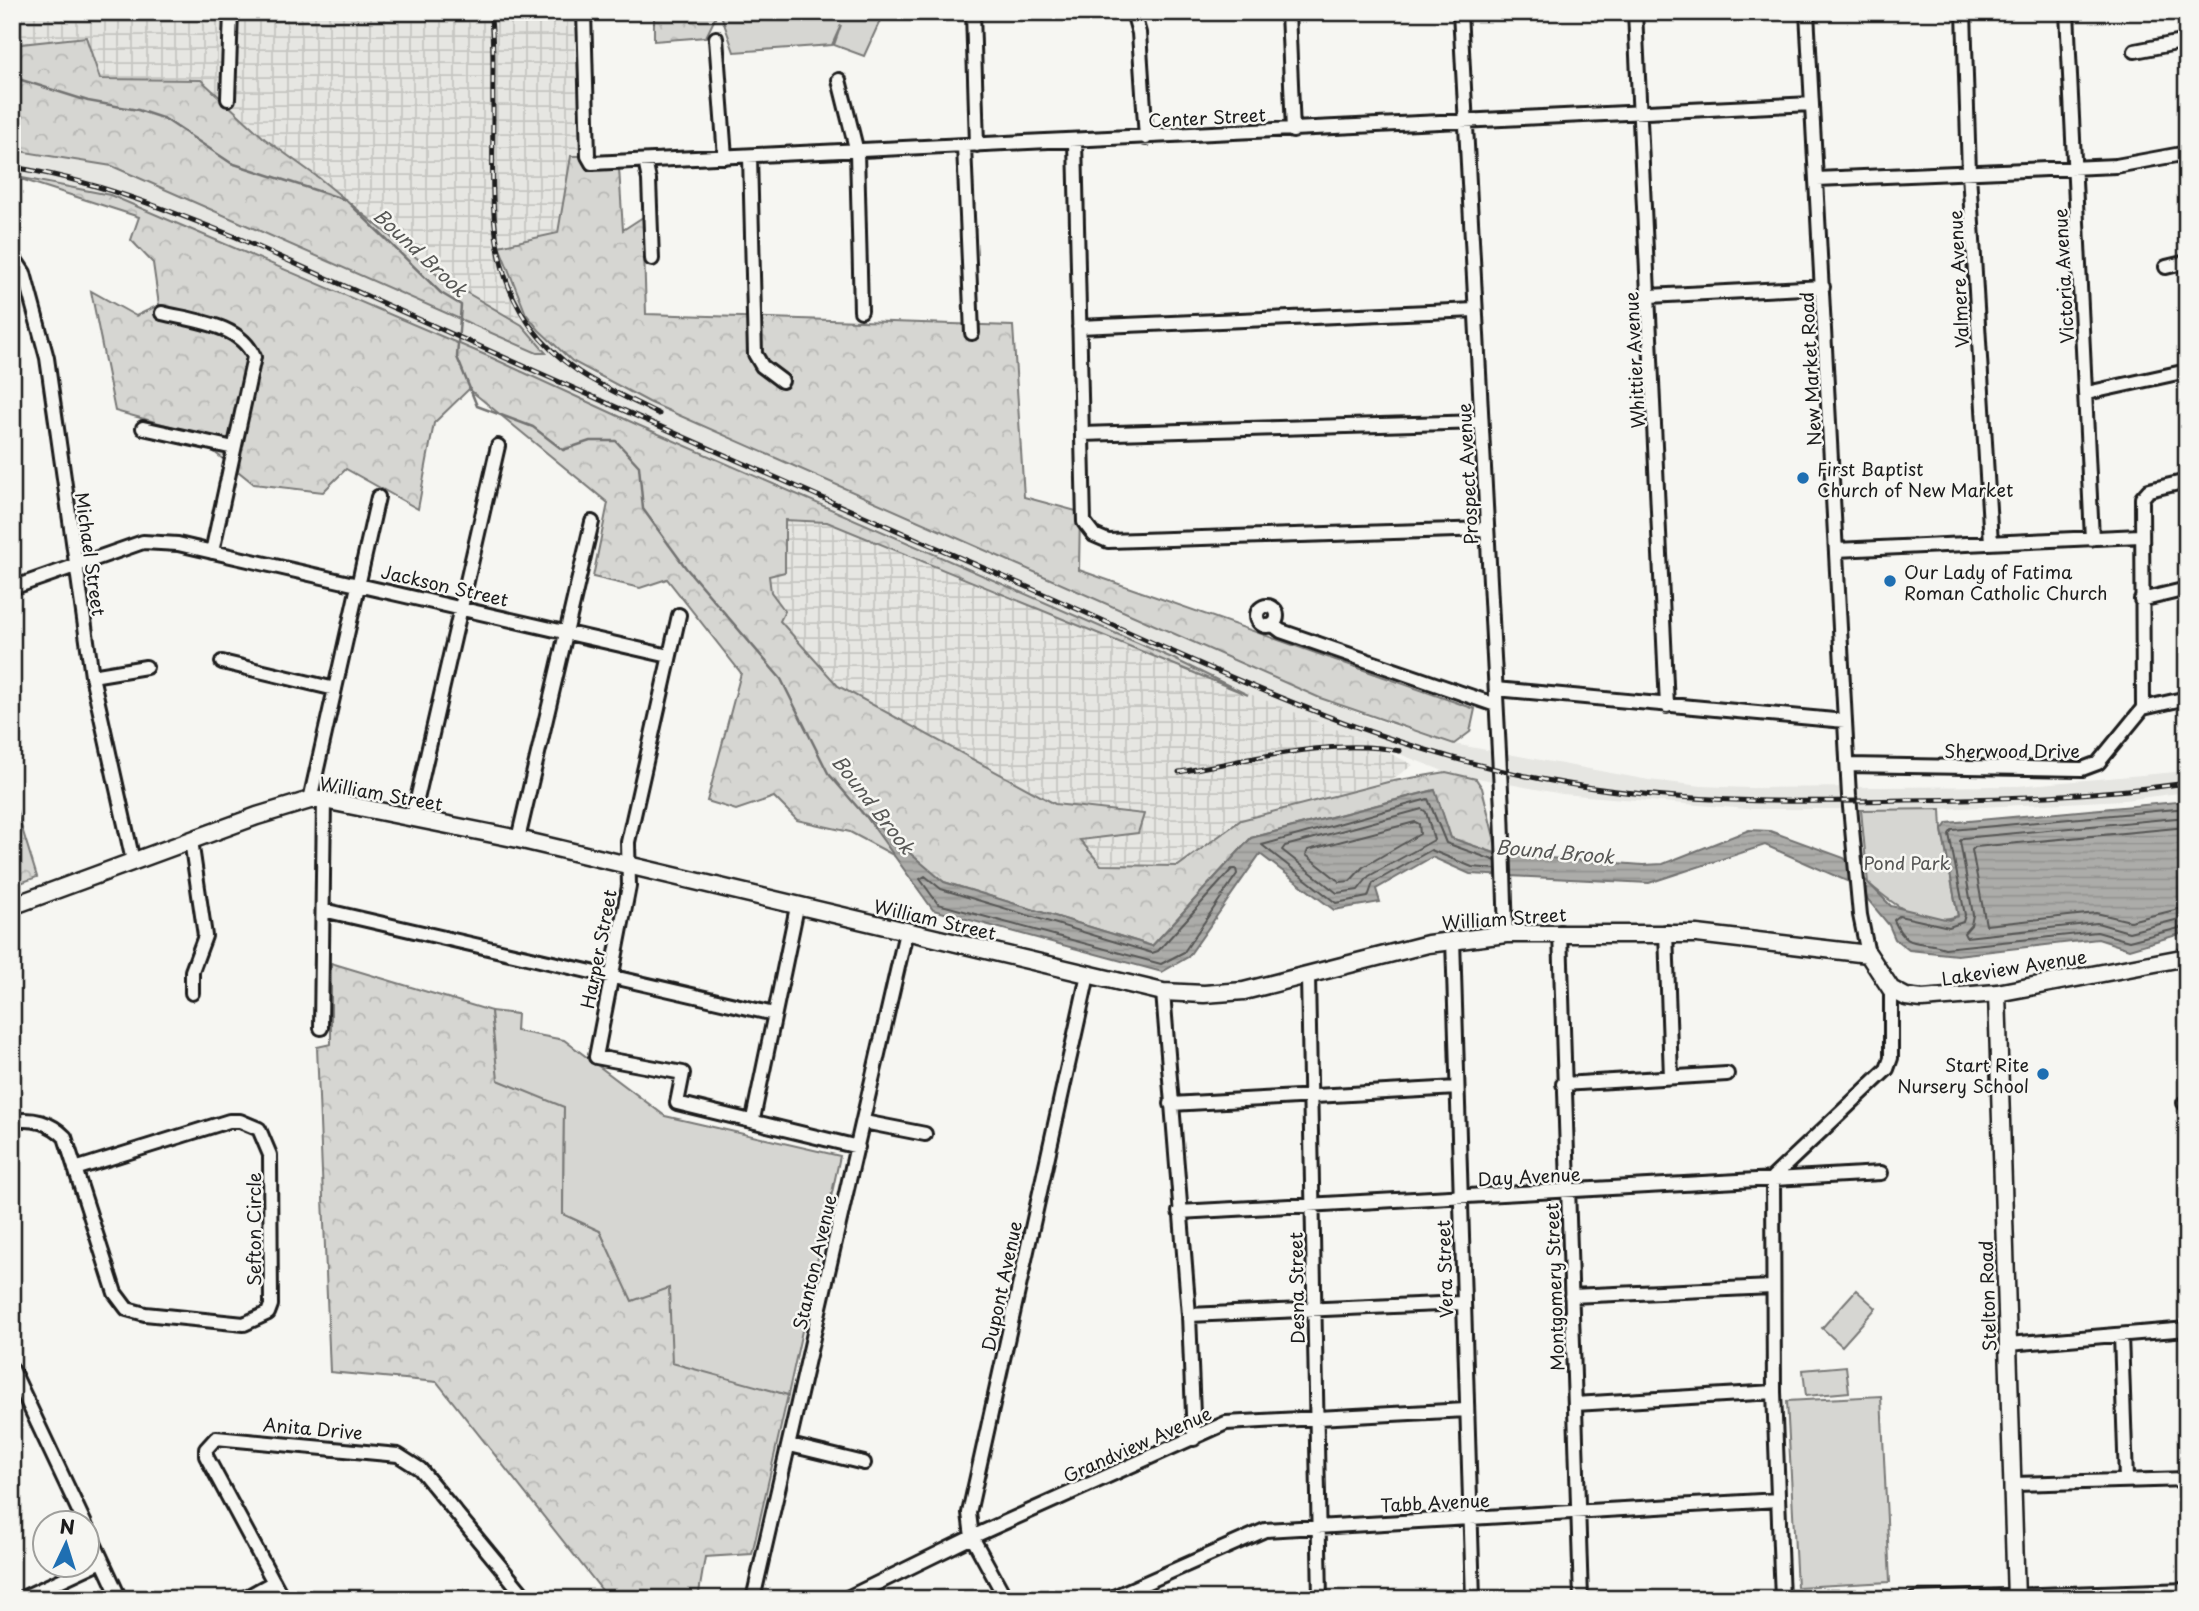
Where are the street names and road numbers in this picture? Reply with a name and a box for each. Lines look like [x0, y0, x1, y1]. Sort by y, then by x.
street label: Center Street [1147, 100, 1267, 134]
street label: Victoria Avenue [2046, 207, 2080, 344]
street label: Valmere Avenue [1941, 209, 1975, 349]
street label: Whittier Avenue [1617, 291, 1651, 429]
street label: New Market Road [1792, 291, 1828, 447]
street label: Prospect Avenue [1450, 402, 1484, 546]
street label: Michael Street [69, 490, 113, 618]
street label: Jackson Street [379, 557, 511, 613]
street label: Sherwood Drive [1944, 737, 2080, 764]
street label: William Street [317, 769, 445, 817]
street label: Harper Street [573, 887, 623, 1011]
street label: William Street [871, 892, 999, 946]
street label: William Street [1441, 900, 1567, 936]
street label: Lakeview Avenue [1939, 942, 2089, 992]
street label: Day Avenue [1477, 1160, 1581, 1192]
street label: Sefton Circle [240, 1172, 267, 1286]
street label: Stanton Avenue [785, 1192, 843, 1332]
street label: Montgomery Street [1538, 1202, 1570, 1372]
street label: Dupont Avenue [974, 1218, 1028, 1354]
street label: Vera Street [1429, 1219, 1459, 1319]
street label: Desna Street [1282, 1232, 1310, 1344]
street label: Stelton Road [1972, 1240, 2002, 1352]
street label: Grandview Avenue [1059, 1399, 1216, 1489]
street label: Anita Drive [262, 1410, 364, 1446]
street label: Tabb Avenue [1380, 1486, 1491, 1518]

